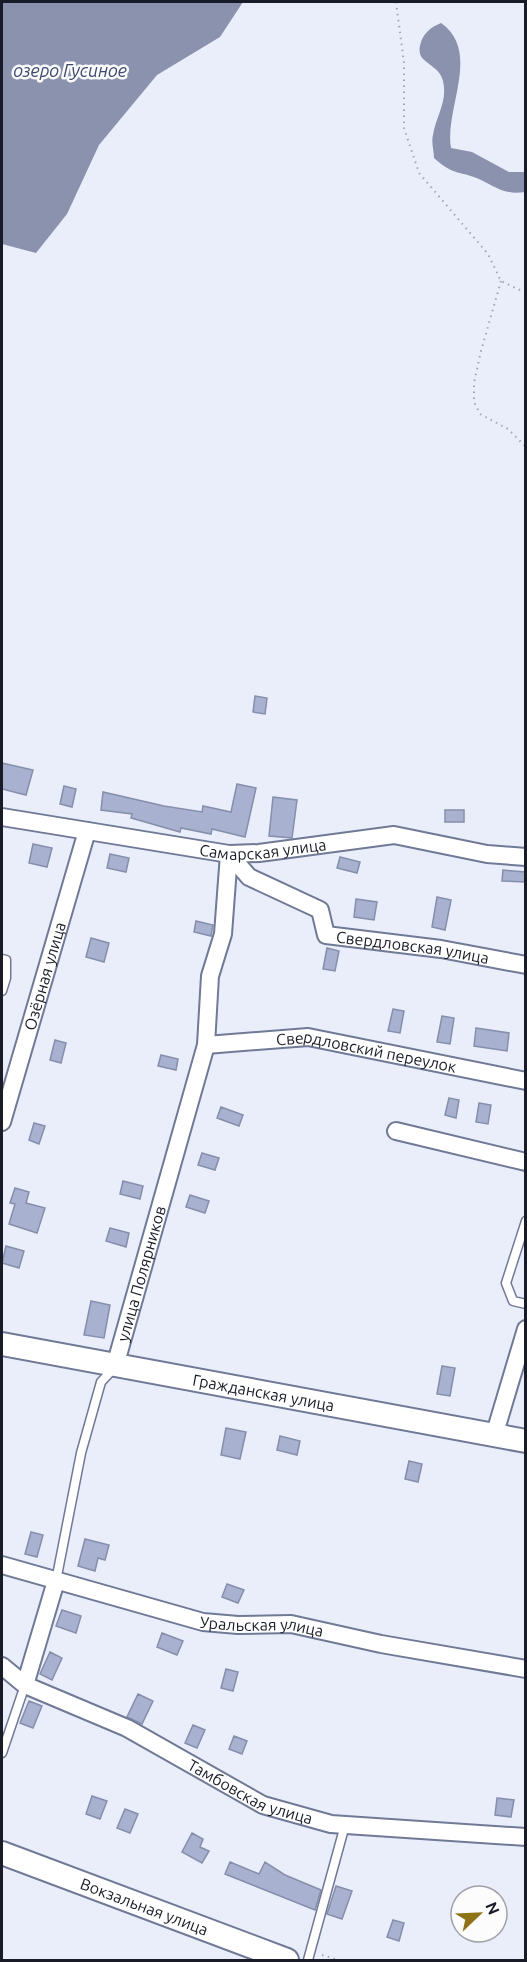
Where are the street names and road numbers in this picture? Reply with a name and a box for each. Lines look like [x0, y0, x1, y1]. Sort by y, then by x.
street label: Самарская улица [198, 835, 327, 863]
street label: Озёрная улица [20, 920, 69, 1032]
street label: Свердловская улица [335, 927, 491, 967]
street label: Свердловский переулок [275, 1027, 458, 1076]
street label: улица Полярников [113, 1204, 169, 1344]
street label: Гражданская улица [191, 1371, 336, 1414]
street label: Уральская улица [199, 1613, 325, 1640]
street label: Тамбовская улица [185, 1755, 315, 1827]
street label: Вокзальная улица [78, 1874, 211, 1939]

